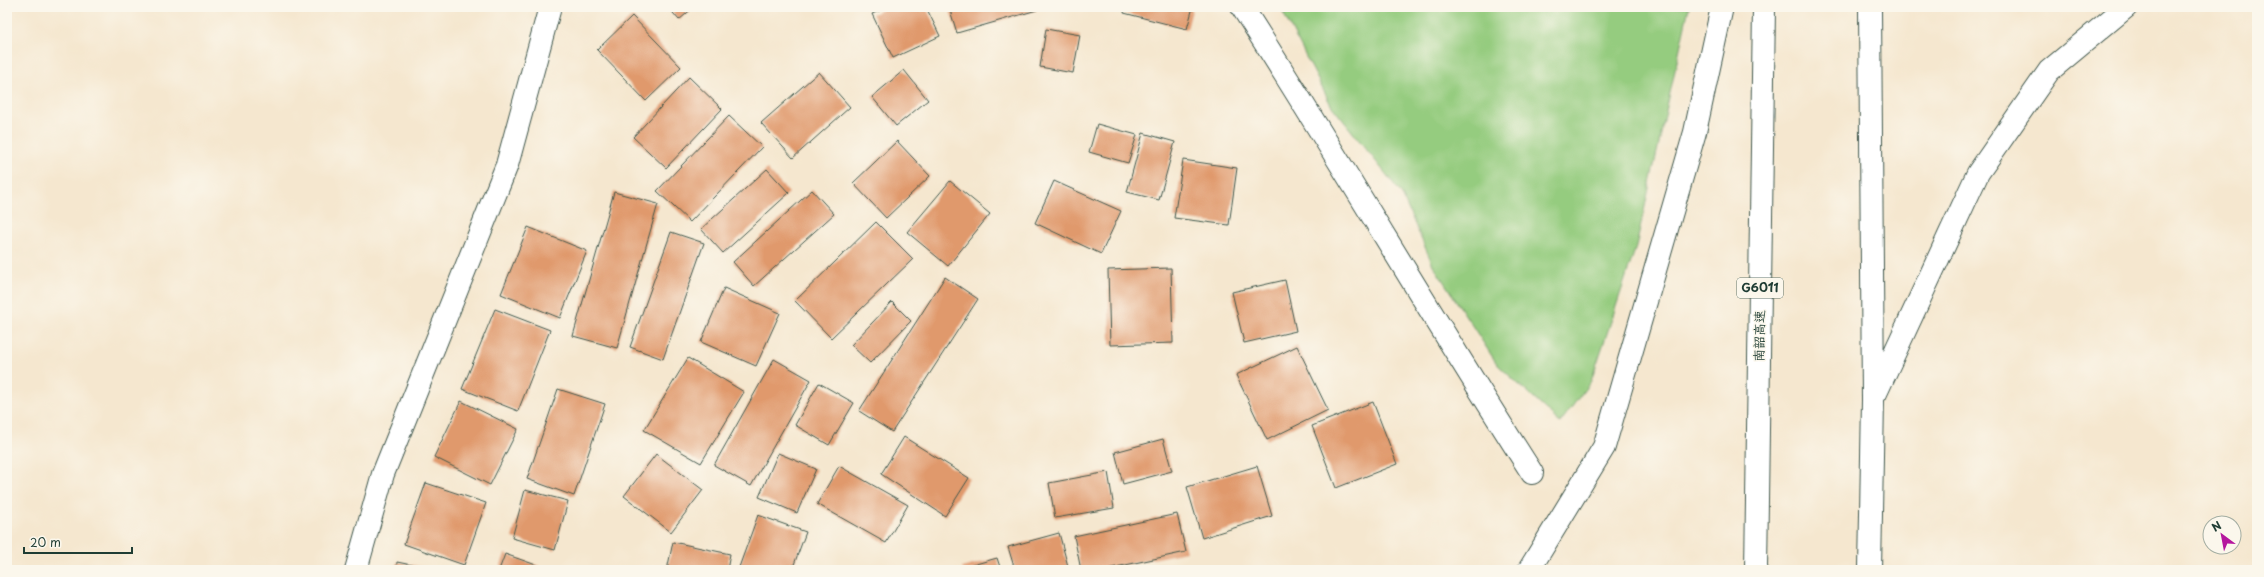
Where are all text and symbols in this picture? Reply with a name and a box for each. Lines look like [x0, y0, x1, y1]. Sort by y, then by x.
road number: G6011 [1737, 278, 1783, 298]
street label: 南韶高速 [1749, 310, 1768, 362]
north arrow [2202, 515, 2242, 555]
text: N [2208, 516, 2225, 536]
scale bar [24, 529, 132, 555]
text: 20 m [30, 533, 61, 551]

